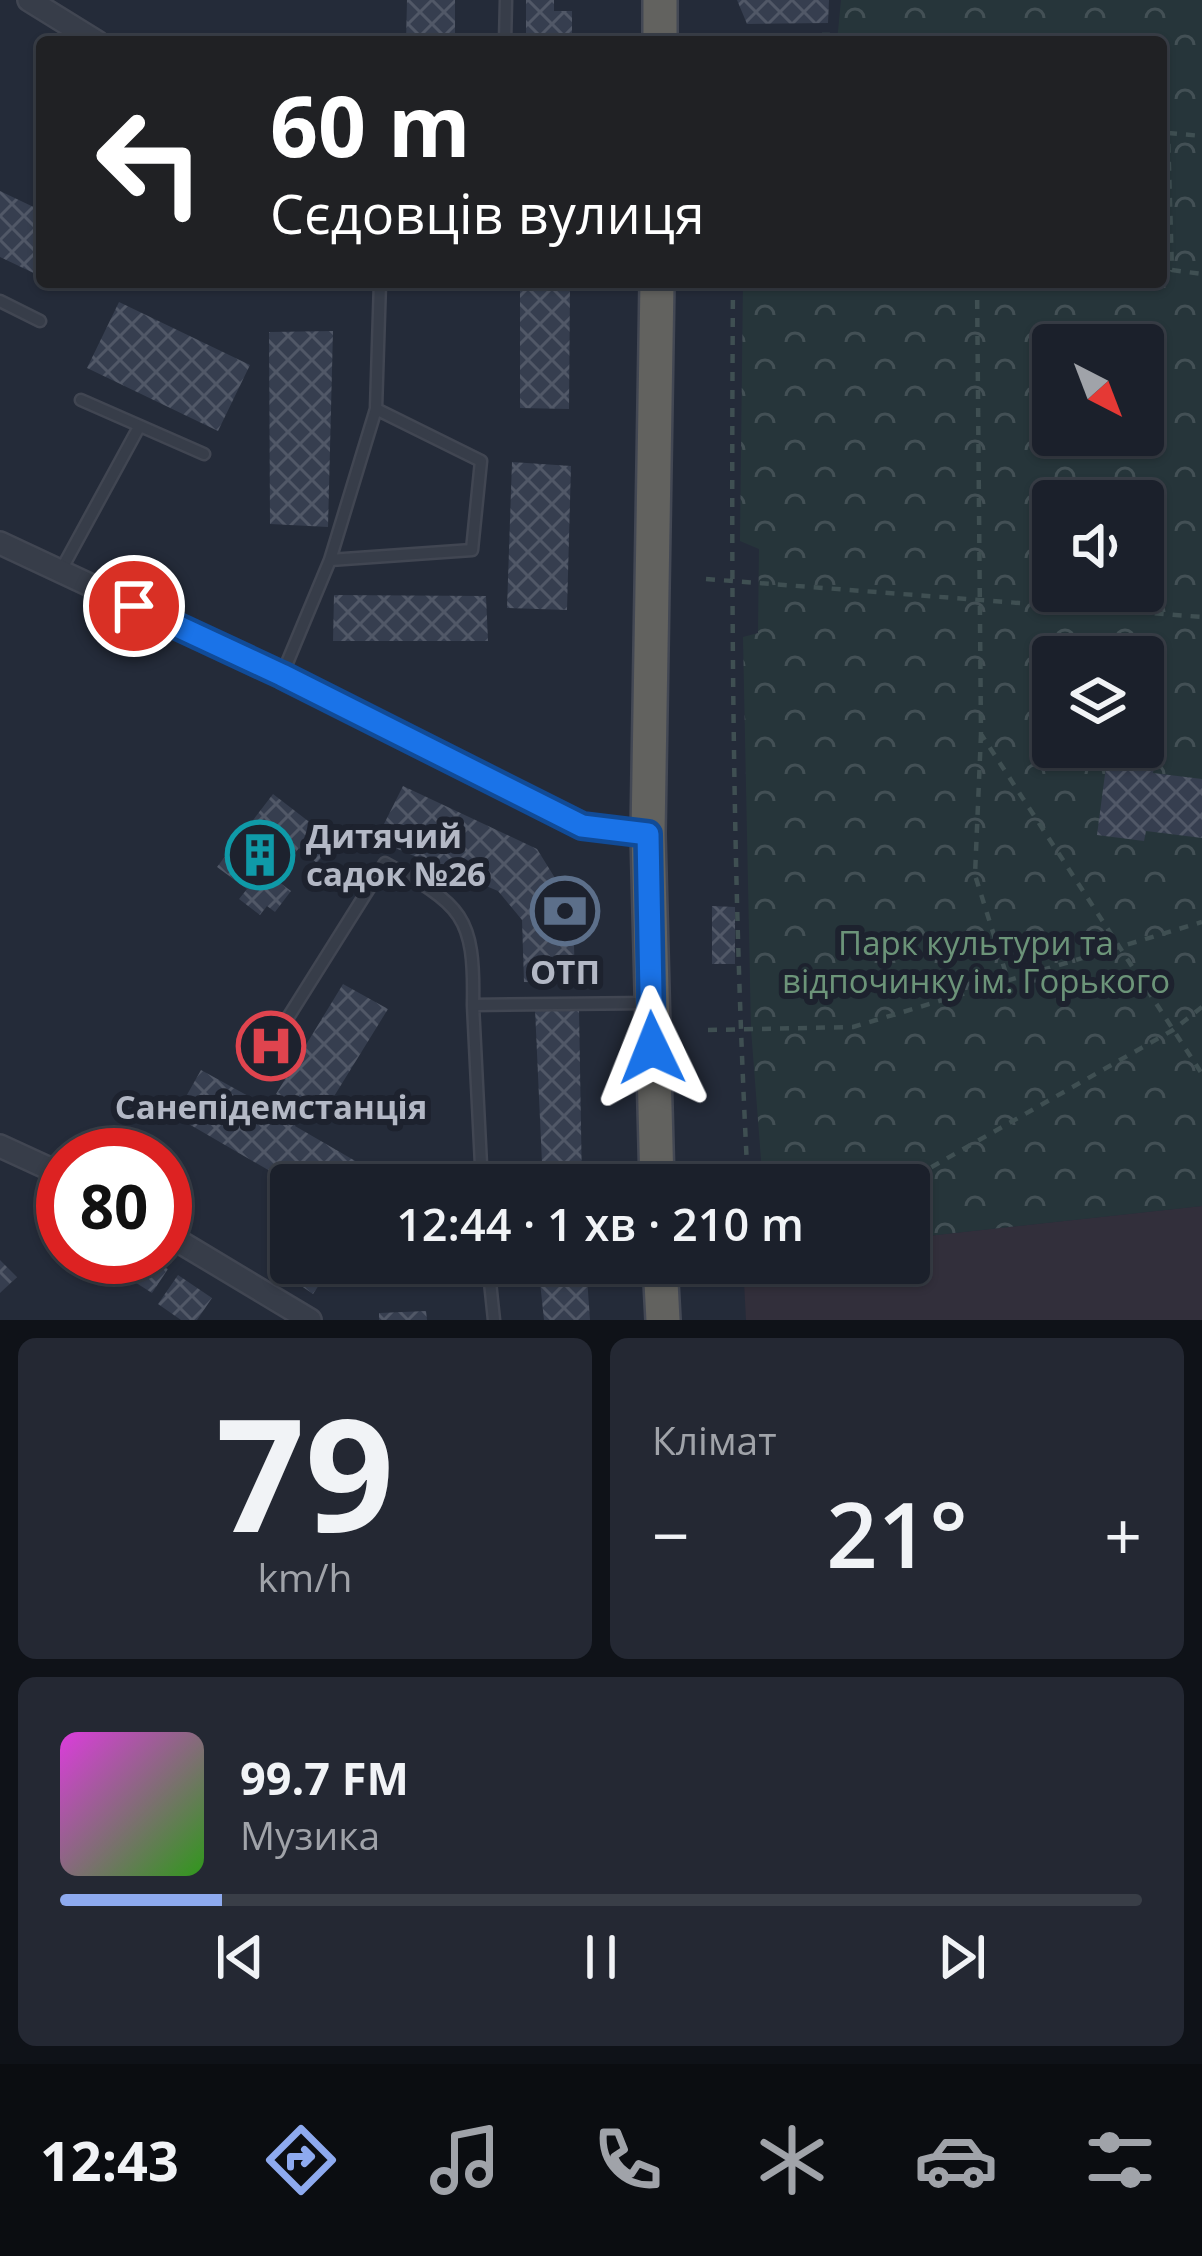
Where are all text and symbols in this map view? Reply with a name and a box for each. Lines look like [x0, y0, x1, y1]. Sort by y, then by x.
text: 60 m [270, 67, 470, 182]
icon: left [72, 84, 228, 240]
text: Сєдовців вулиця [270, 176, 705, 250]
north arrow [1032, 324, 1164, 456]
map controls [1032, 324, 1164, 768]
button: sound [1032, 480, 1164, 612]
pin [83, 555, 185, 657]
icon: arrive [101, 573, 167, 639]
button: layers [1032, 636, 1164, 768]
place label: Дитячий садок №26 [306, 813, 486, 896]
building icon: Дитячий садок №26 [225, 820, 295, 890]
bank icon: ОТП [530, 876, 600, 946]
park label: Парк культури та відпочинку ім. Горького [782, 920, 1170, 1003]
place label: ОТП [530, 949, 600, 994]
position arrow [589, 985, 715, 1111]
hospital icon: Санепідемстанція [236, 1011, 306, 1081]
place label: Санепідемстанція [115, 1084, 427, 1129]
speed limit sign: 80 [36, 1128, 192, 1284]
text: 12:44 · 1 хв · 210 m [396, 1193, 804, 1254]
text: 79 [216, 1365, 394, 1578]
text: Клімат [652, 1413, 777, 1466]
text: 21° [826, 1472, 968, 1594]
text: − [652, 1489, 690, 1579]
text: + [1104, 1489, 1142, 1579]
text: km/h [258, 1550, 352, 1603]
text: 99.7 FM [240, 1747, 409, 1808]
text: Музика [240, 1808, 380, 1861]
icon: previous [207, 1924, 273, 1990]
icon: pause [568, 1924, 634, 1990]
icon: next [929, 1924, 995, 1990]
icon: directions [259, 2118, 343, 2202]
icon: music [423, 2118, 507, 2202]
icon: phone [586, 2118, 670, 2202]
icon: climate [750, 2118, 834, 2202]
icon: car [914, 2118, 998, 2202]
icon: filters [1078, 2118, 1162, 2202]
text: 12:43 [40, 2123, 179, 2197]

